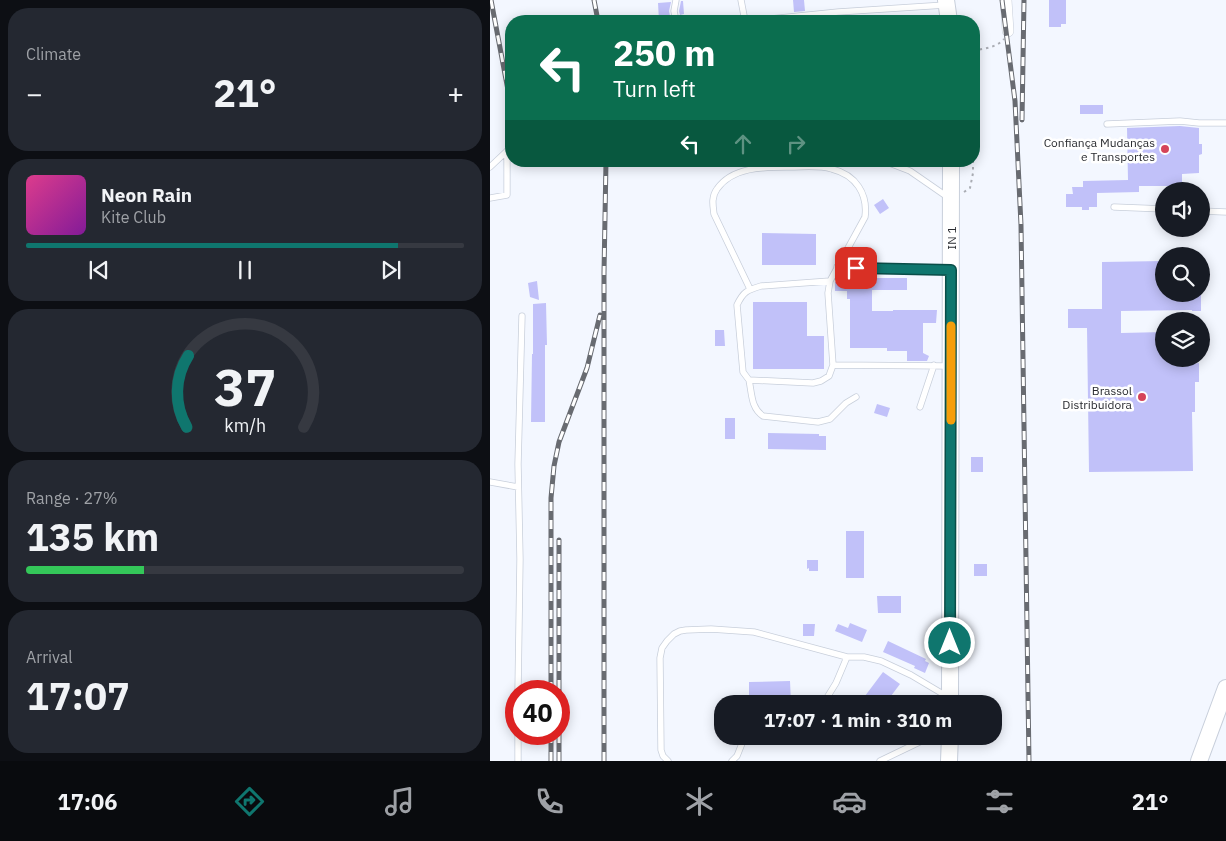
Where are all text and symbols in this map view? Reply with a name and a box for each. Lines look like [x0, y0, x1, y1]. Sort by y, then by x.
text: 250 m [613, 30, 716, 76]
icon: left [530, 35, 595, 100]
text: Climate [26, 44, 81, 64]
text: 21° [213, 68, 277, 117]
text: Turn left [613, 74, 696, 103]
text: − [26, 75, 43, 112]
text: + [447, 75, 464, 112]
icon: left [676, 130, 704, 158]
icon: ahead [729, 130, 757, 158]
icon: right [782, 130, 810, 158]
place label: Confiança Mudanças e Transportes [1044, 135, 1155, 164]
marker: Confiança Mudanças e Transportes [1159, 143, 1171, 155]
map controls [1155, 182, 1210, 367]
button: sound [1155, 182, 1210, 237]
text: Neon Rain [101, 183, 192, 207]
text: Kite Club [101, 207, 166, 227]
street label: IN 1 [944, 226, 959, 250]
pin [835, 247, 877, 289]
button: search [1155, 247, 1210, 302]
icon: arrive [842, 254, 870, 282]
icon: previous [85, 256, 113, 284]
icon: pause [231, 256, 259, 284]
icon: next [377, 256, 405, 284]
button: layers [1155, 312, 1210, 367]
text: 37 [214, 353, 276, 420]
place label: Brassol Distribuidora [1062, 383, 1133, 412]
marker: Brassol Distribuidora [1136, 391, 1148, 403]
text: km/h [224, 414, 266, 437]
text: Range · 27% [26, 488, 118, 508]
text: 135 km [26, 512, 159, 561]
position arrow [923, 616, 975, 668]
text: Arrival [26, 647, 73, 667]
text: 17:07 [26, 671, 130, 720]
speed limit sign: 40 [505, 680, 570, 745]
text: 17:07 · 1 min · 310 m [764, 708, 952, 732]
icon: directions [232, 784, 267, 819]
icon: music [382, 784, 417, 819]
icon: phone [532, 784, 567, 819]
icon: climate [682, 784, 717, 819]
icon: car [832, 784, 867, 819]
icon: filters [982, 784, 1017, 819]
text: 17:06 [57, 787, 118, 816]
text: 21° [1132, 787, 1168, 816]

